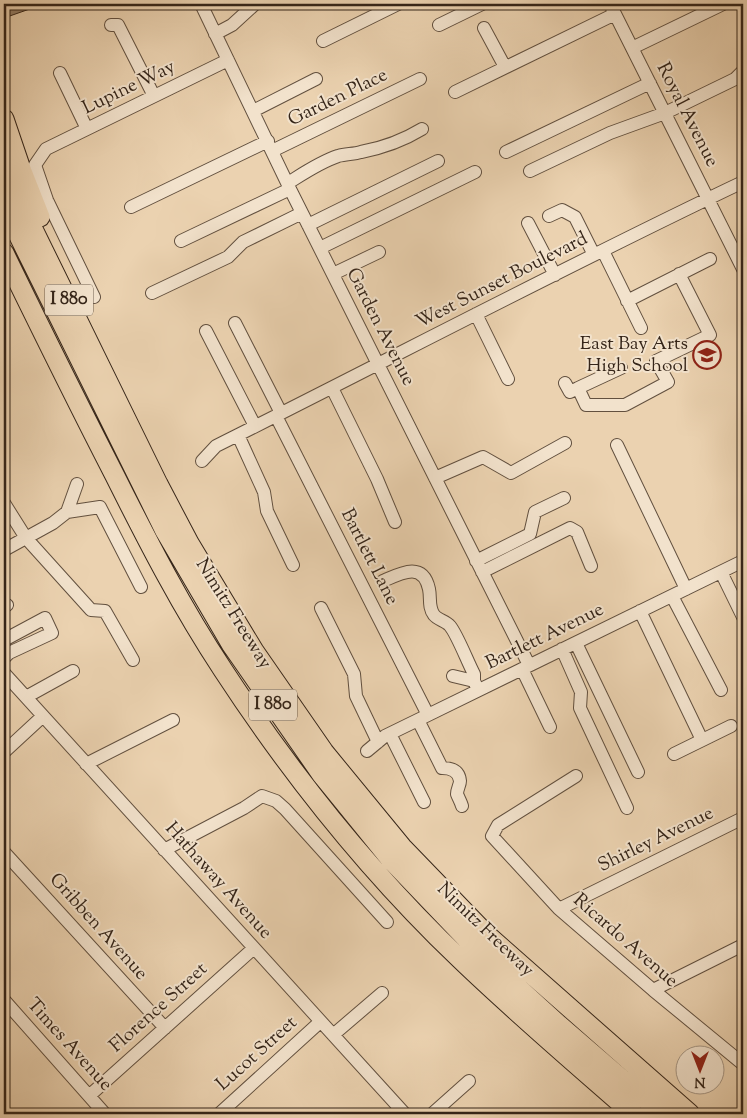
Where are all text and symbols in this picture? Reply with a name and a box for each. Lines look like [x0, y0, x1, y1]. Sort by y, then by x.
street label: Lupine Way [78, 54, 180, 122]
street label: Royal Avenue [649, 58, 725, 172]
street label: Garden Place [284, 62, 392, 134]
street label: West Sunset Boulevard [411, 226, 593, 336]
street label: Garden Avenue [339, 263, 421, 391]
road number: I 880 [45, 284, 93, 316]
place label: East Bay Arts High School [580, 331, 688, 380]
school or university icon: East Bay Arts High School [692, 340, 722, 370]
street label: Bartlett Lane [333, 504, 405, 610]
street label: Nimitz Freeway [188, 553, 278, 675]
street label: Bartlett Avenue [481, 597, 609, 677]
road number: I 880 [249, 690, 297, 720]
street label: Shirley Avenue [594, 800, 718, 880]
street label: Hathaway Avenue [158, 816, 278, 946]
street label: Gribben Avenue [42, 867, 154, 987]
street label: Nimitz Freeway [430, 876, 540, 984]
street label: Ricardo Avenue [566, 888, 684, 994]
street label: Florence Street [104, 956, 214, 1059]
street label: Times Avenue [20, 992, 118, 1098]
street label: Lucot Street [210, 1010, 304, 1098]
north arrow [674, 1046, 724, 1096]
text: N [694, 1071, 706, 1091]

